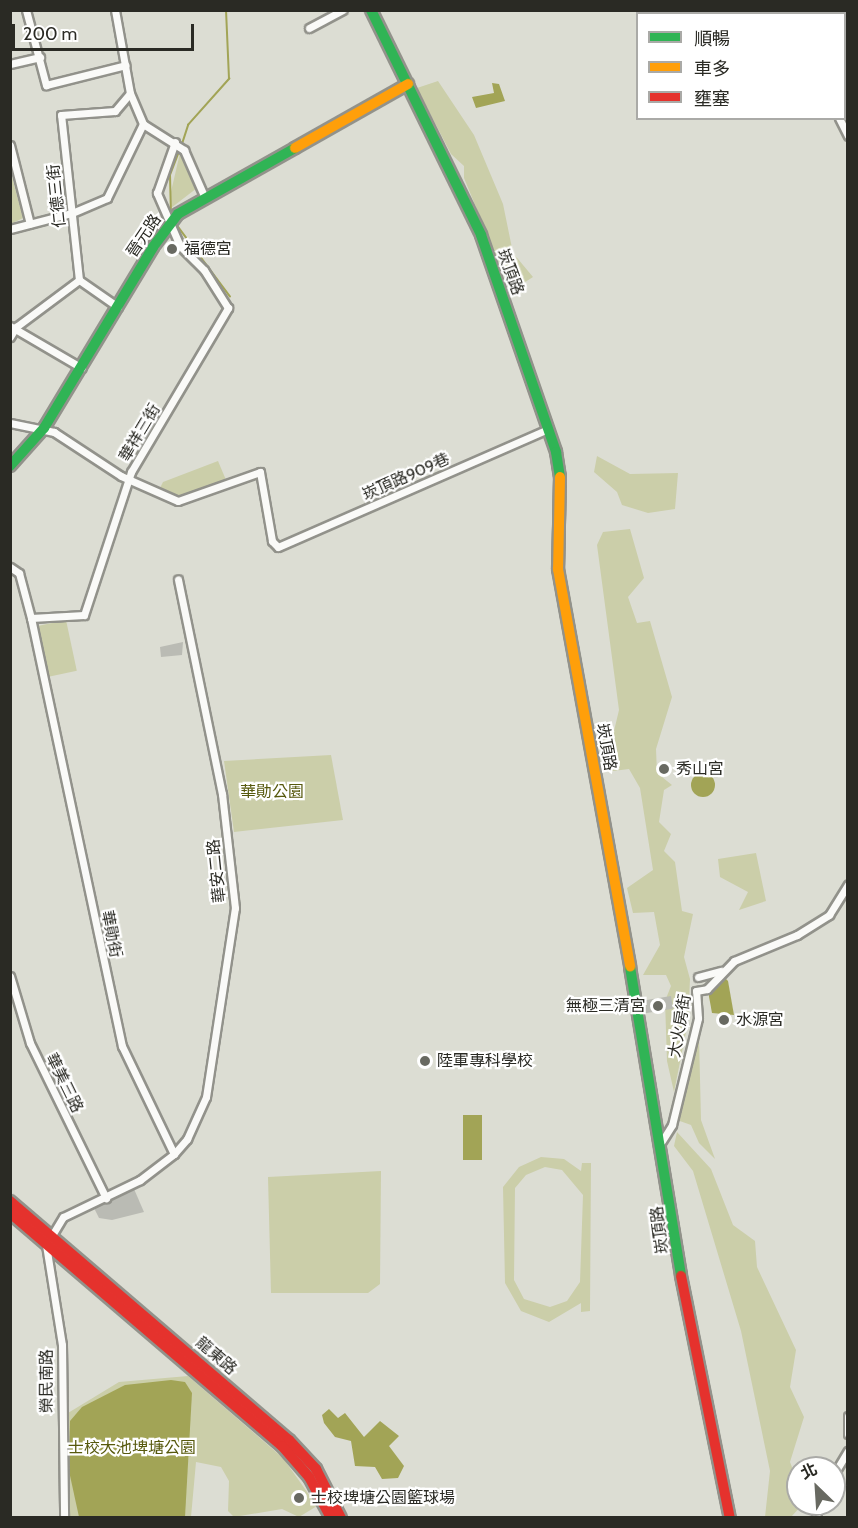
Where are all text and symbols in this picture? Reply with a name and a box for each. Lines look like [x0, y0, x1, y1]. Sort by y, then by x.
scale bar [15, 12, 196, 50]
legend [636, 12, 846, 120]
text: 200 m [23, 23, 77, 45]
text: 順暢 [694, 28, 730, 50]
text: 車多 [694, 58, 730, 80]
text: 壅塞 [694, 88, 730, 110]
street label: 仁德三街 [44, 163, 70, 229]
street label: 晉元路 [123, 211, 165, 261]
place label: 福德宮 [184, 239, 232, 259]
marker: 福德宮 [165, 242, 179, 256]
street label: 崁頂路 [493, 246, 527, 298]
street label: 華祥三街 [115, 401, 165, 465]
street label: 崁頂路909巷 [359, 449, 453, 505]
street label: 崁頂路 [592, 722, 620, 772]
place label: 秀山宮 [676, 759, 724, 779]
marker: 秀山宮 [657, 762, 671, 776]
park label: 華勛公園 [240, 782, 304, 802]
street label: 華安二路 [204, 838, 230, 904]
street label: 華勛街 [97, 909, 125, 959]
street label: 大火房街 [665, 993, 695, 1059]
place label: 無極三清宮 [566, 996, 646, 1016]
marker: 無極三清宮 [651, 999, 665, 1013]
place label: 水源宮 [736, 1010, 784, 1030]
marker: 水源宮 [717, 1013, 731, 1027]
street label: 華美三路 [41, 1050, 87, 1116]
place label: 陸軍專科學校 [437, 1051, 533, 1071]
marker: 陸軍專科學校 [418, 1054, 432, 1068]
street label: 崁頂路 [648, 1205, 672, 1255]
street label: 龍東路 [192, 1333, 240, 1379]
street label: 榮民南路 [37, 1349, 57, 1413]
park label: 士校大池埤塘公園 [68, 1438, 196, 1458]
north arrow [786, 1456, 846, 1516]
text: 北 [798, 1459, 820, 1483]
place label: 士校埤塘公園籃球場 [311, 1488, 455, 1508]
marker: 士校埤塘公園籃球場 [292, 1491, 306, 1505]

